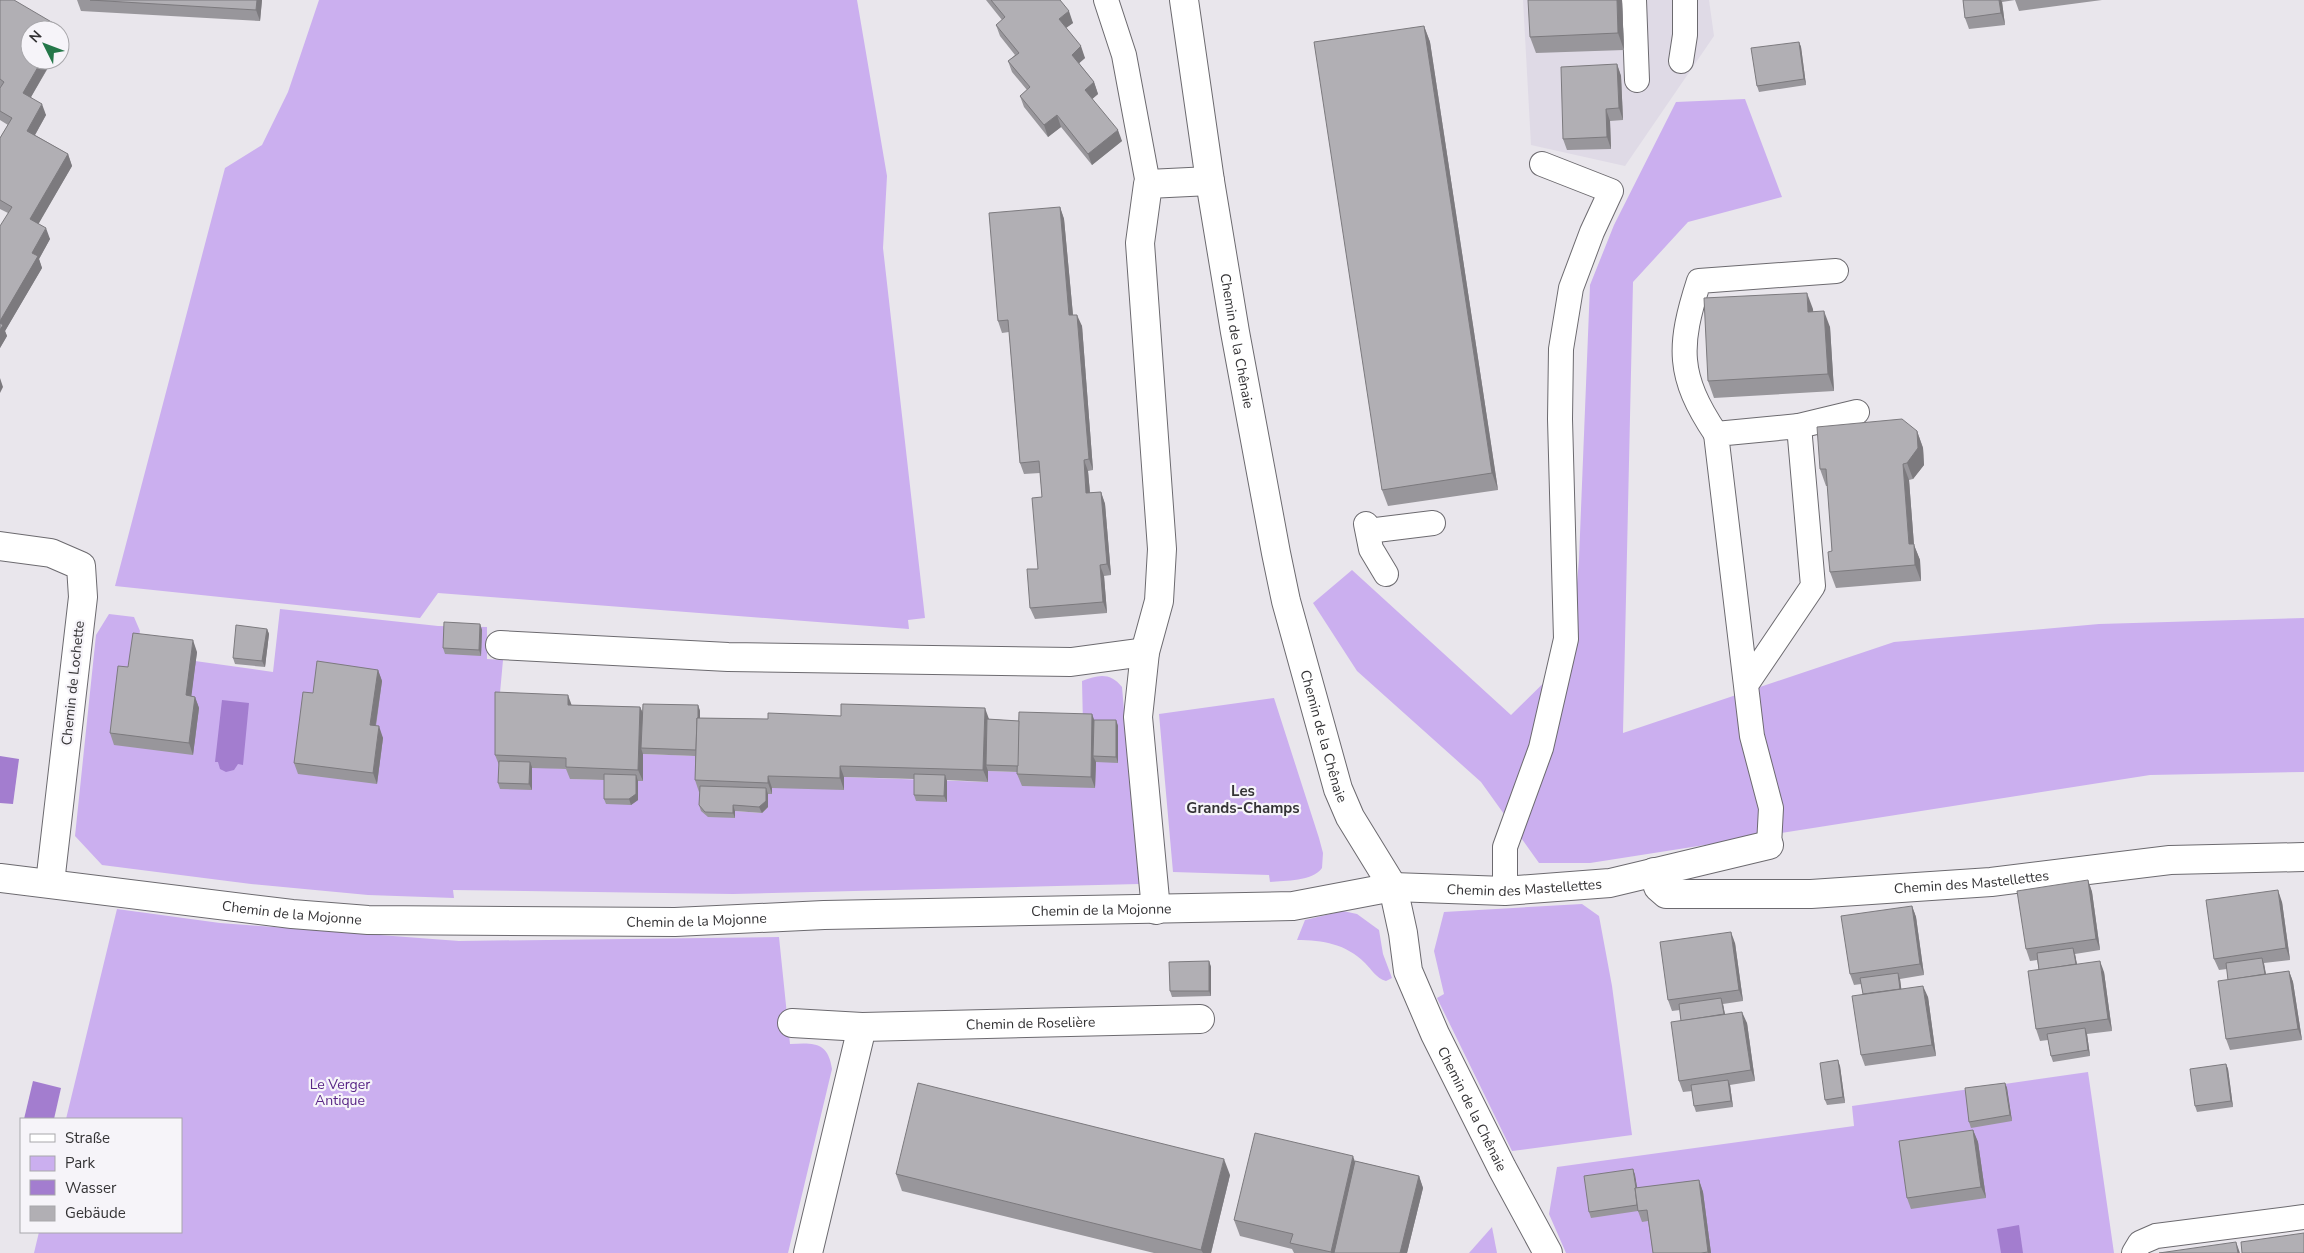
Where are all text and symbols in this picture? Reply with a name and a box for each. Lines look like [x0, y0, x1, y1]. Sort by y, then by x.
north arrow [20, 20, 70, 70]
text: N [25, 26, 46, 47]
street label: Chemin de la Chênaie [1216, 272, 1258, 410]
street label: Chemin de Lochette [57, 620, 89, 746]
street label: Chemin de la Chênaie [1296, 668, 1352, 805]
district label: Les Grands-Champs [1186, 781, 1300, 818]
street label: Chemin des Mastellettes [1893, 865, 2050, 898]
street label: Chemin des Mastellettes [1446, 874, 1603, 901]
street label: Chemin de la Mojonne [221, 896, 362, 929]
street label: Chemin de la Mojonne [1031, 899, 1172, 921]
street label: Chemin de la Mojonne [626, 908, 767, 932]
street label: Chemin de Roselière [966, 1012, 1095, 1034]
street label: Chemin de la Chênaie [1433, 1043, 1512, 1174]
park label: Le Verger Antique [310, 1075, 370, 1110]
legend [20, 1118, 182, 1233]
text: Straße [65, 1128, 110, 1148]
text: Park [65, 1153, 95, 1173]
text: Wasser [65, 1178, 117, 1198]
text: Gebäude [65, 1203, 126, 1223]

